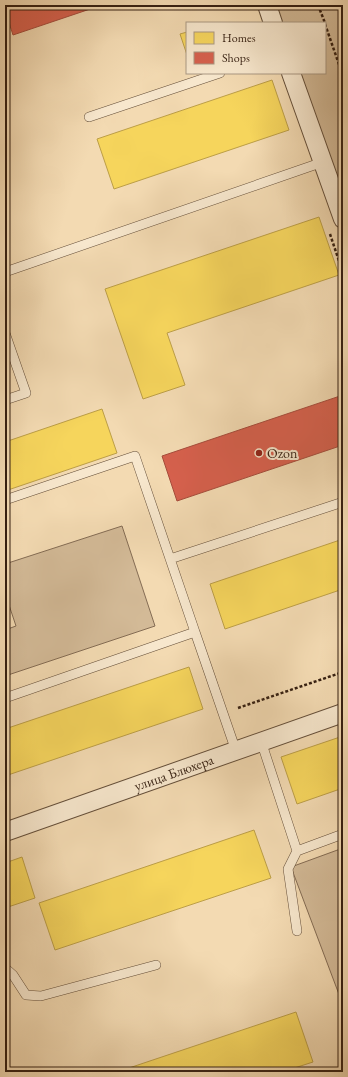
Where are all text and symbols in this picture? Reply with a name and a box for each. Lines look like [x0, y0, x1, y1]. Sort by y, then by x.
legend [186, 22, 326, 74]
text: Homes [222, 30, 256, 46]
text: Shops [222, 50, 250, 66]
place label: Ozon [267, 444, 298, 462]
marker: Ozon [254, 448, 264, 458]
street label: улица Блюхера [132, 750, 216, 795]

